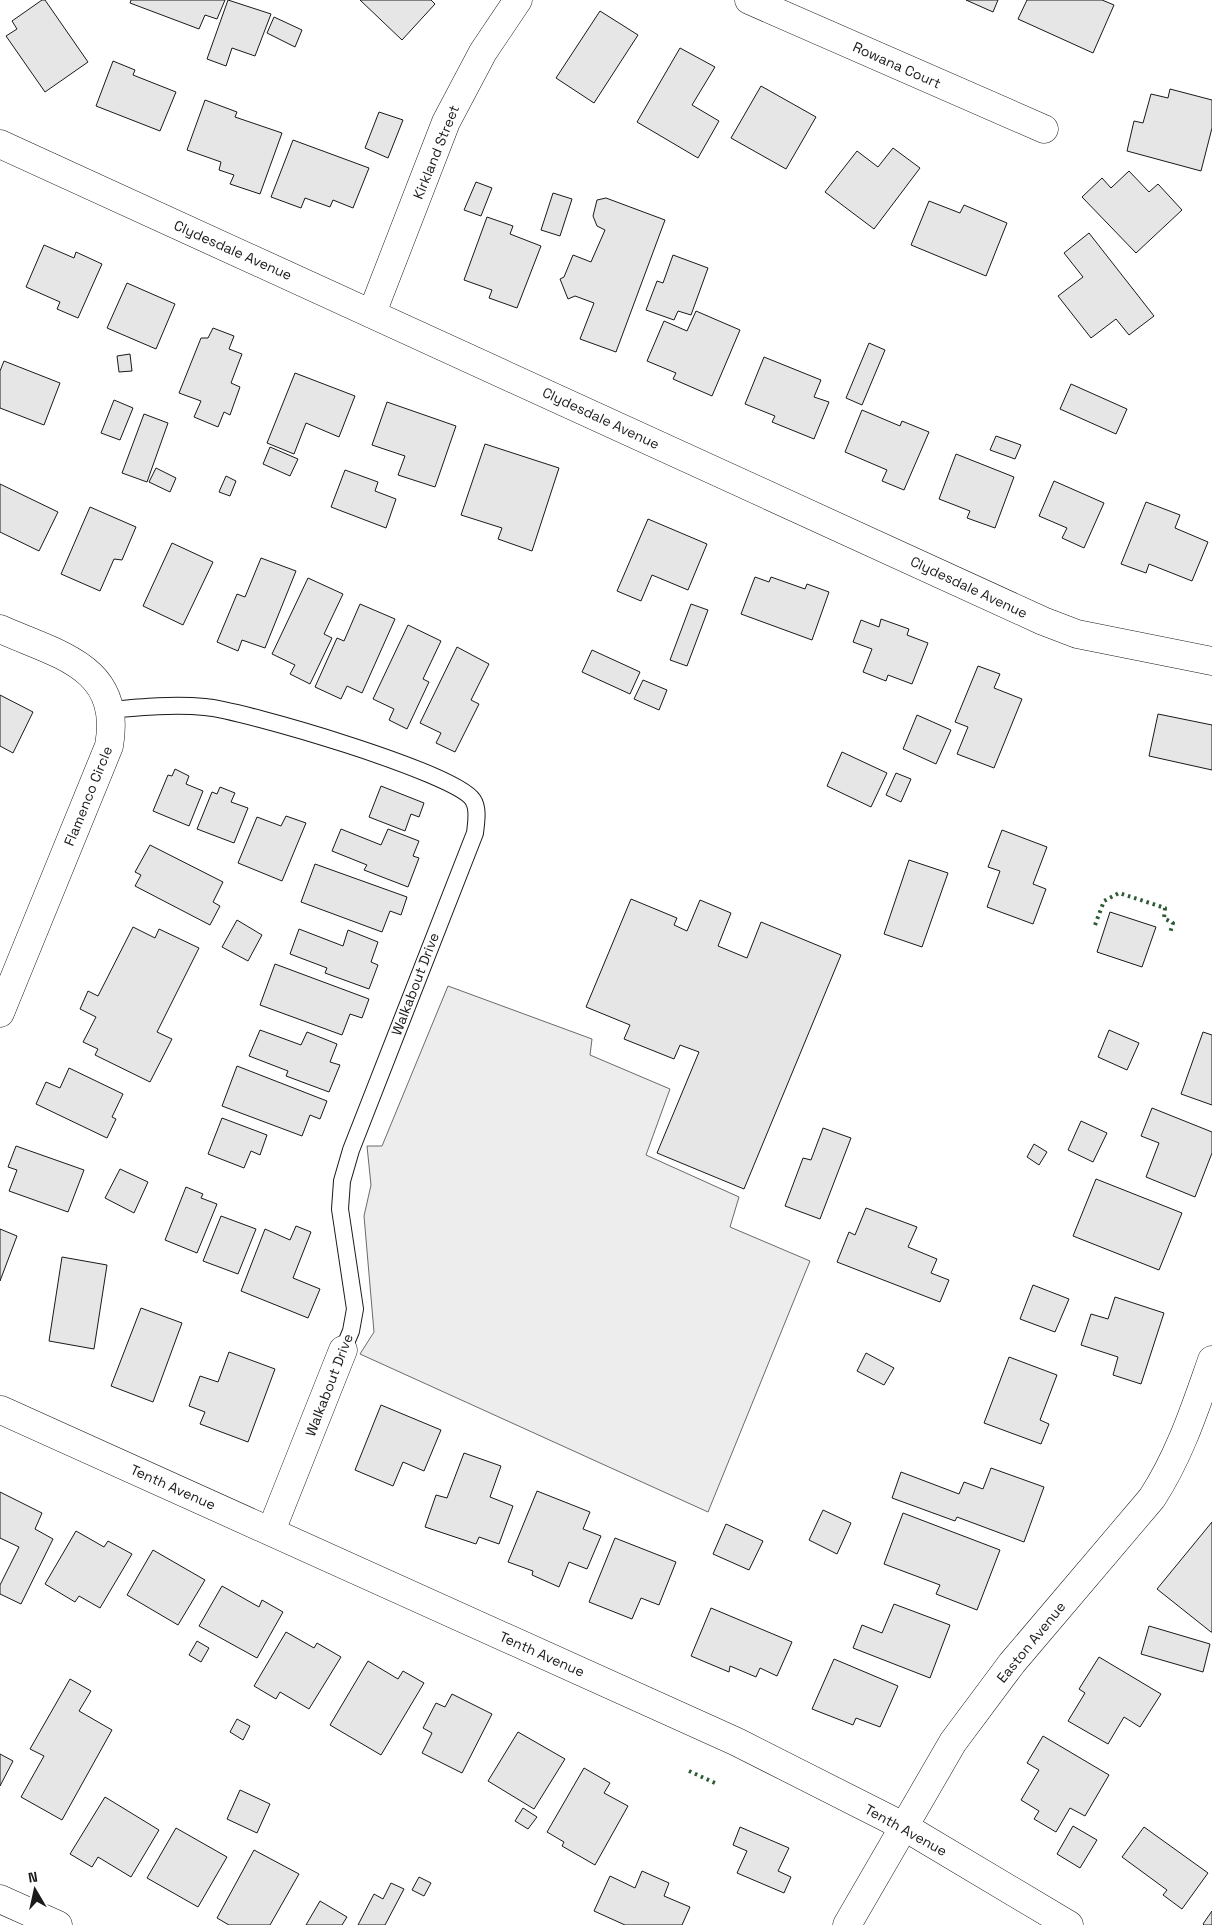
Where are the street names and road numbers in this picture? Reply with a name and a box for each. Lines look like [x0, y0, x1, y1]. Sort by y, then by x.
street label: Rowana Court [850, 38, 944, 92]
street label: Kirkland Street [409, 102, 463, 202]
street label: Clydesdale Avenue [171, 216, 295, 284]
street label: Clydesdale Avenue [540, 383, 662, 453]
street label: Clydesdale Avenue [908, 552, 1030, 622]
street label: Flamenco Circle [60, 743, 116, 849]
street label: Walkabout Drive [387, 930, 443, 1038]
street label: Walkabout Drive [301, 1331, 357, 1439]
street label: Tenth Avenue [128, 1460, 218, 1514]
street label: Easton Avenue [993, 1598, 1069, 1686]
street label: Tenth Avenue [497, 1627, 587, 1681]
street label: Tenth Avenue [862, 1800, 950, 1860]

